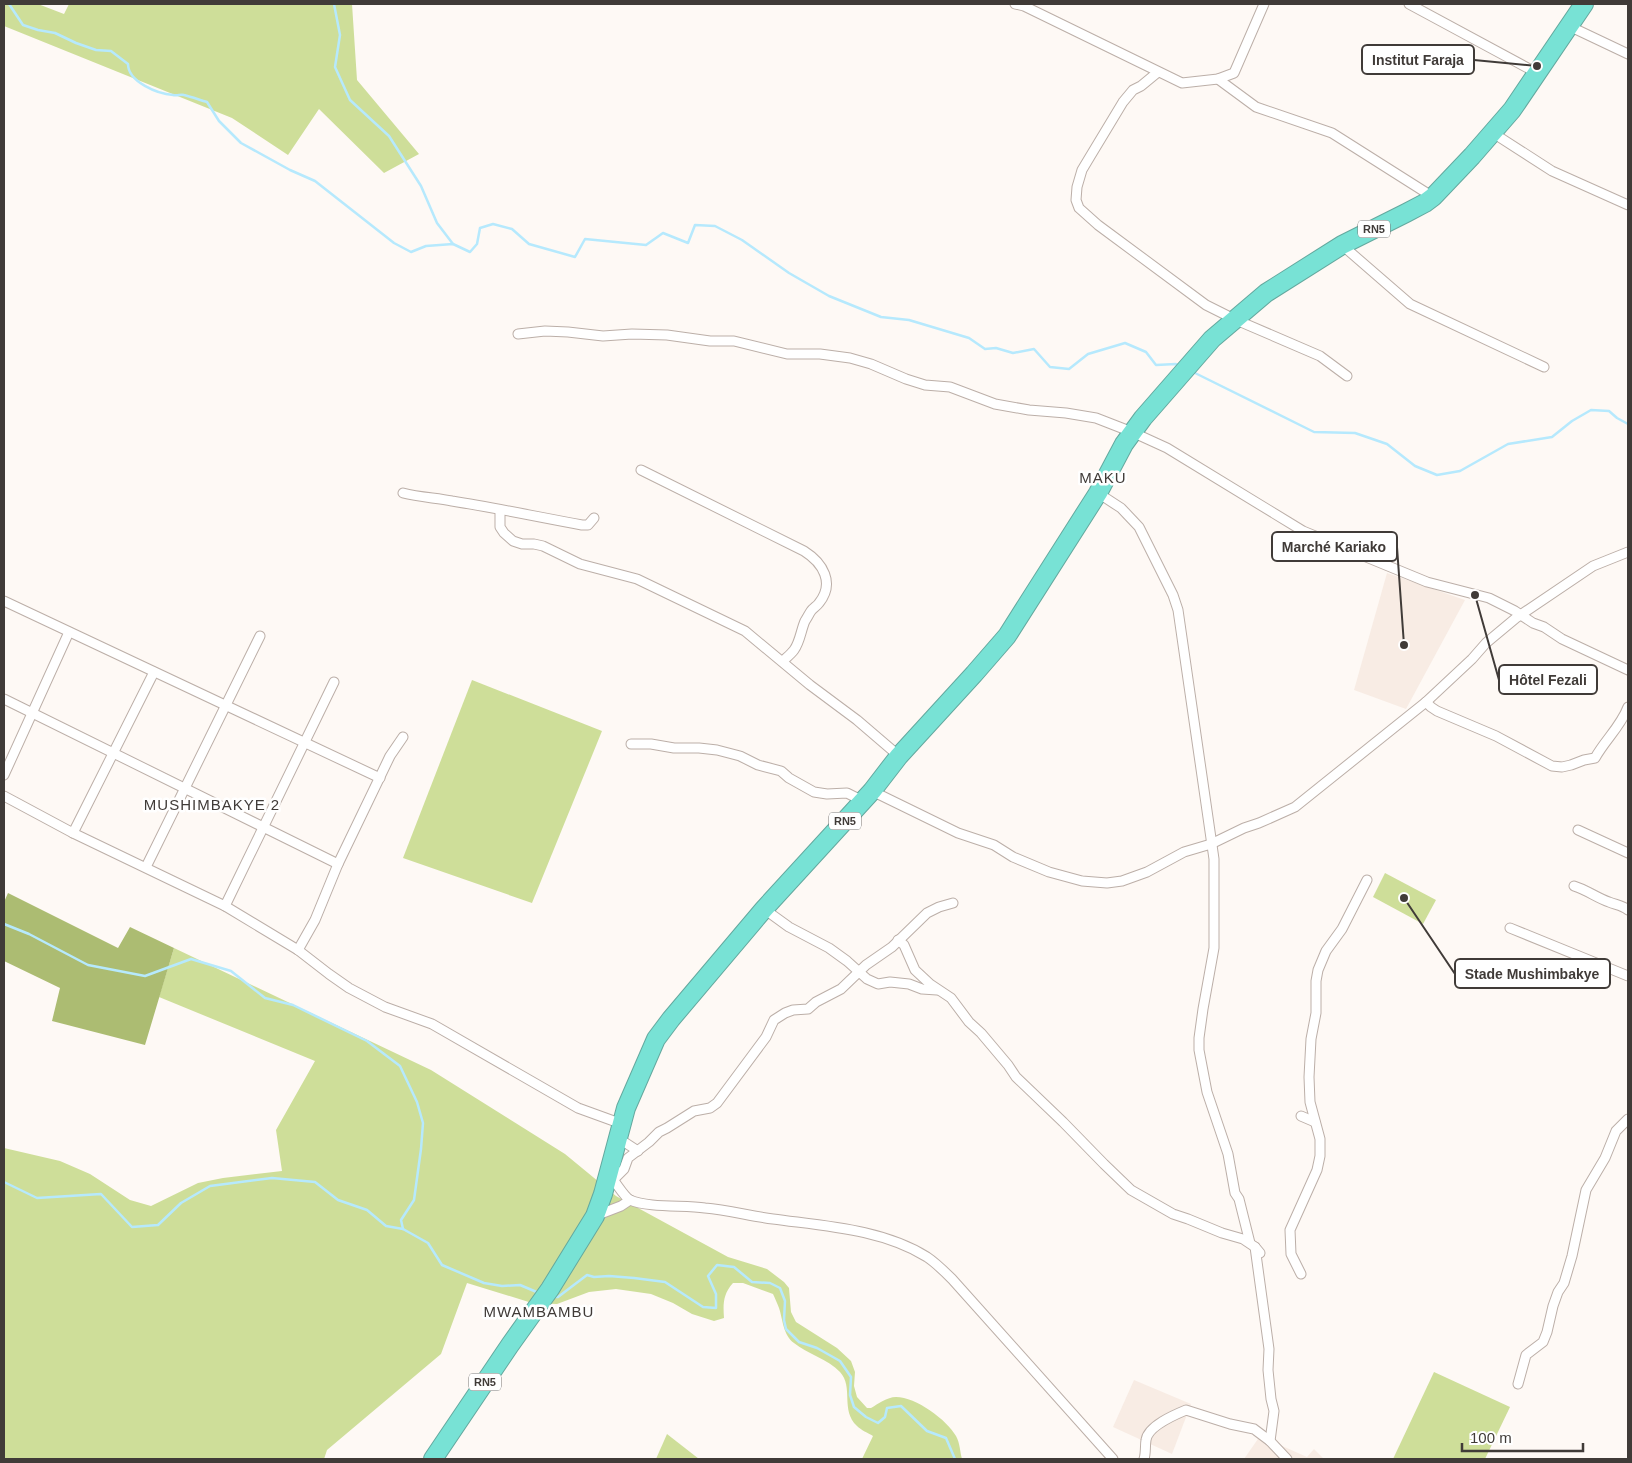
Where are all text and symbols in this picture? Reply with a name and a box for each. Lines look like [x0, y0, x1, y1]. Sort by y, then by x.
callout: Institut Faraja [1362, 45, 1474, 74]
text: Institut Faraja [1372, 52, 1464, 68]
road number: RN5 [1358, 220, 1390, 238]
district label: MAKU [1079, 469, 1127, 486]
callout: Marché Kariako [1272, 532, 1397, 561]
text: Marché Kariako [1282, 539, 1386, 555]
callout: Hôtel Fezali [1499, 665, 1597, 694]
text: Hôtel Fezali [1509, 672, 1587, 688]
district label: MUSHIMBAKYE 2 [144, 796, 280, 813]
road number: RN5 [829, 812, 861, 829]
callout: Stade Mushimbakye [1455, 959, 1610, 988]
text: Stade Mushimbakye [1465, 966, 1600, 982]
district label: MWAMBAMBU [484, 1303, 594, 1320]
road number: RN5 [469, 1374, 501, 1390]
scale bar [1462, 1420, 1583, 1452]
text: 100 m [1470, 1429, 1512, 1446]

